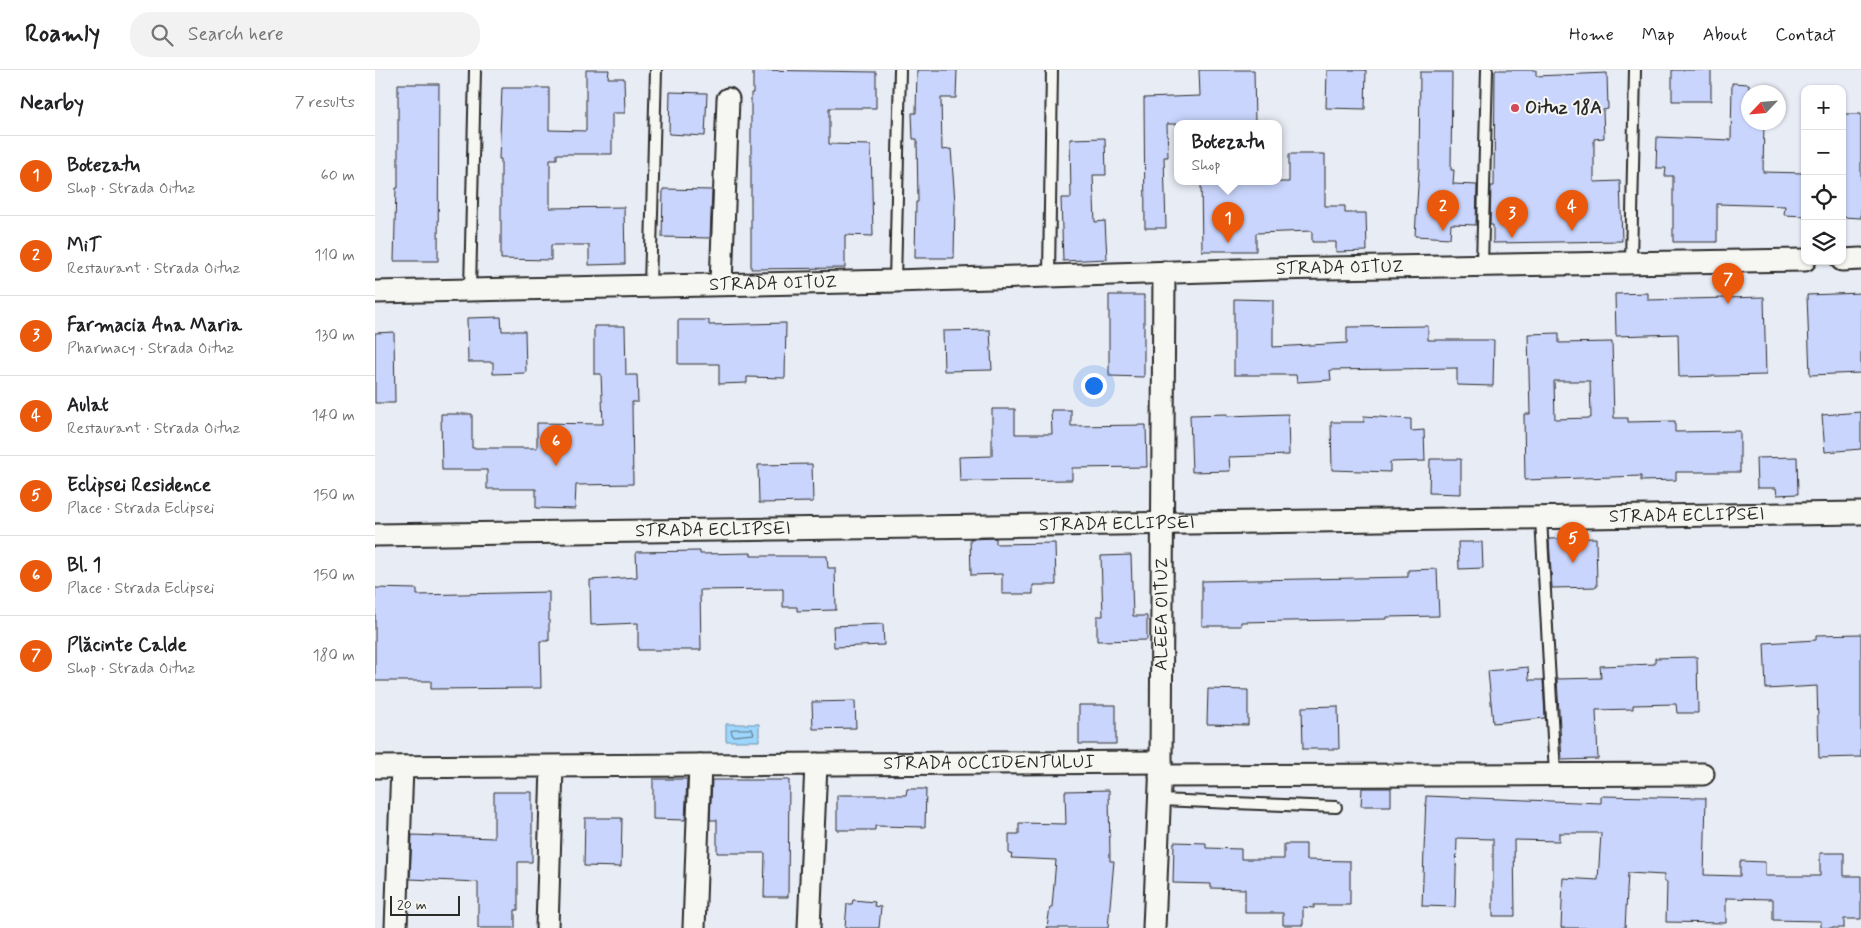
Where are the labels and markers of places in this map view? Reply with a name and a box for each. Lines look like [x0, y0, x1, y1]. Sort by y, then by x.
place label: Oituz 18A [1525, 96, 1602, 120]
marker: Oituz 18A [1509, 102, 1521, 114]
pin: 2 [1427, 190, 1459, 231]
pin: 4 [1556, 190, 1588, 231]
pin: 3 [1496, 197, 1528, 238]
pin: 1 [1212, 202, 1244, 243]
pin: 7 [1712, 263, 1744, 304]
pin: 6 [540, 425, 572, 466]
pin: 5 [1557, 522, 1589, 563]

